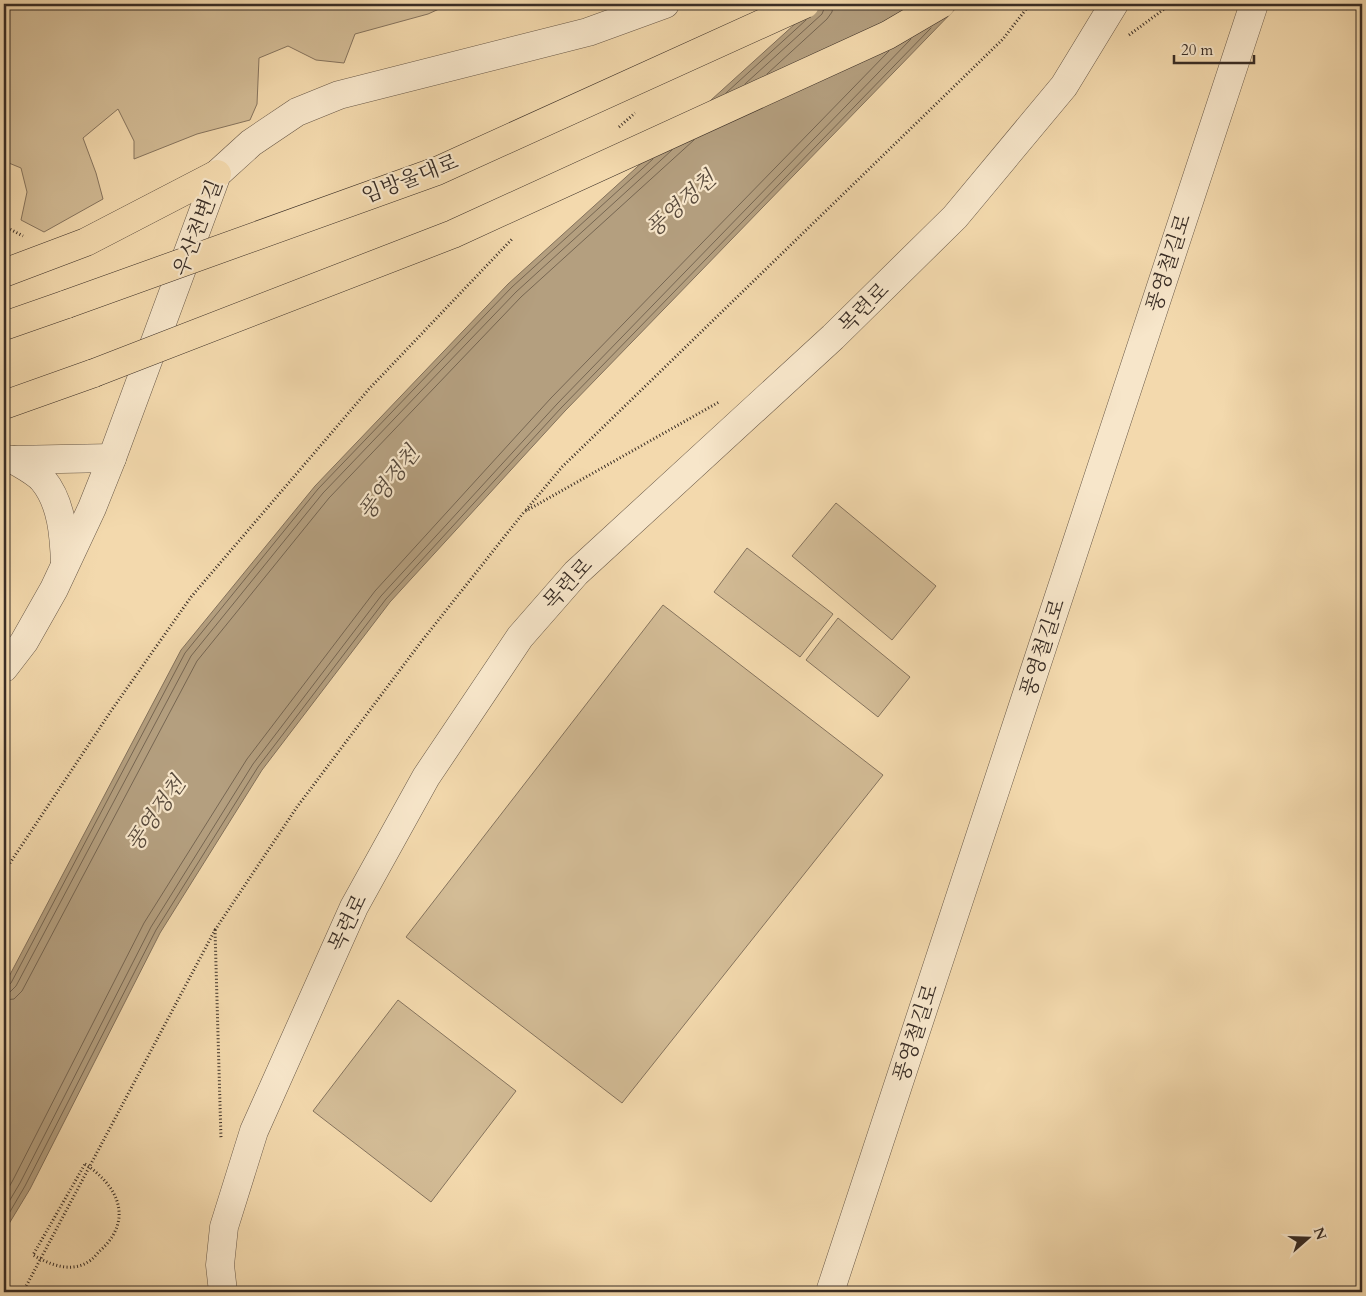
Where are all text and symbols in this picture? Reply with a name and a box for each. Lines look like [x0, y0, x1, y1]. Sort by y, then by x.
scale bar [1174, 32, 1254, 64]
text: 20 m [1181, 40, 1213, 60]
street label: 임방울대로 [357, 147, 463, 211]
water label: 풍영정천 [639, 163, 724, 244]
street label: 우산천변길 [166, 175, 230, 281]
street label: 풍영철길로 [1140, 210, 1198, 316]
street label: 목련로 [832, 276, 896, 340]
water label: 풍영정천 [351, 439, 428, 526]
street label: 목련로 [537, 552, 599, 616]
street label: 풍영철길로 [1014, 595, 1072, 701]
water label: 풍영정천 [119, 769, 194, 857]
street label: 목련로 [322, 889, 374, 957]
street label: 풍영철길로 [887, 980, 945, 1086]
north arrow [1284, 1214, 1334, 1264]
text: N [1309, 1225, 1331, 1243]

